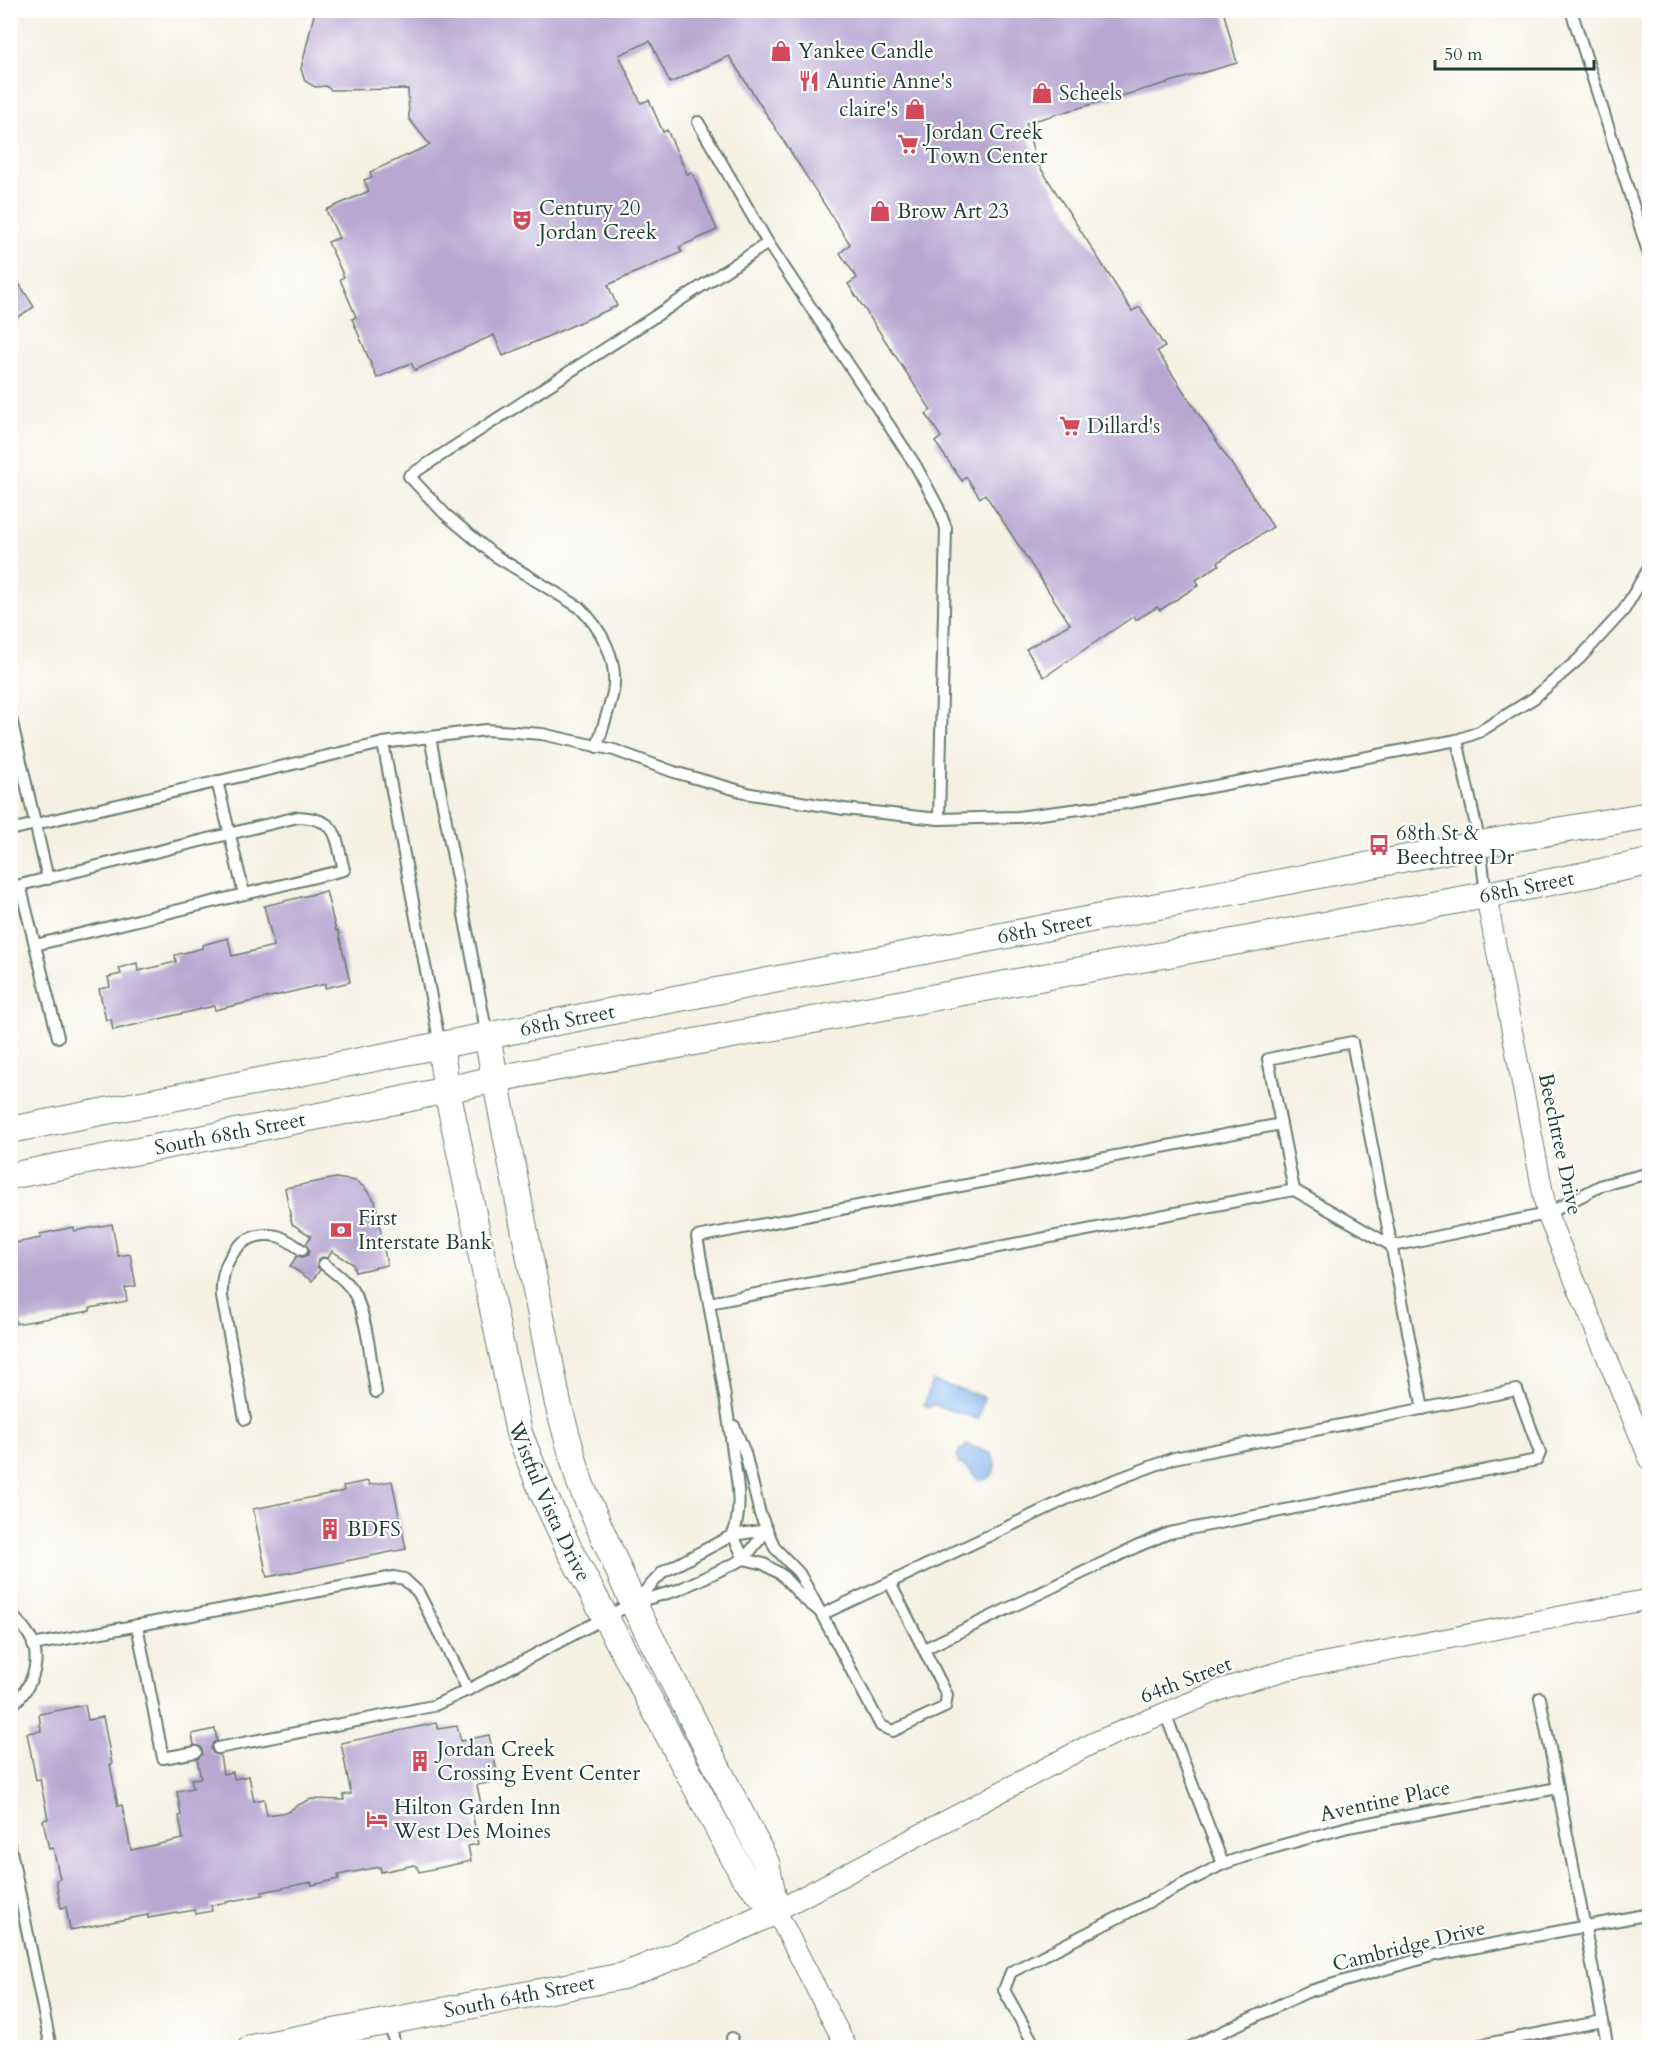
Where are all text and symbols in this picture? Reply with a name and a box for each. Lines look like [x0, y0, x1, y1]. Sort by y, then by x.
scale bar [1435, 33, 1594, 71]
place label: Yankee Candle [798, 37, 934, 66]
shop icon: Yankee Candle [769, 39, 793, 63]
text: 50 m [1444, 42, 1483, 67]
place label: Auntie Anne's [826, 67, 952, 96]
restaurant icon: Auntie Anne's [797, 69, 821, 93]
place label: Scheels [1059, 79, 1122, 108]
shop icon: Scheels [1030, 81, 1054, 105]
place label: claire's [839, 95, 898, 124]
shop icon: claire's [903, 97, 927, 121]
place label: Jordan Creek Town Center [922, 118, 1048, 171]
supermarket icon: Jordan Creek Town Center [896, 132, 920, 156]
place label: Century 20 Jordan Creek [536, 194, 658, 247]
place label: Brow Art 23 [897, 197, 1009, 226]
shop icon: Brow Art 23 [868, 199, 892, 223]
theatre icon: Century 20 Jordan Creek [510, 208, 534, 232]
place label: Dillard's [1087, 412, 1160, 441]
supermarket icon: Dillard's [1058, 414, 1082, 438]
place label: 68th St & Beechtree Dr [1396, 819, 1515, 872]
bus stop icon: 68th St & Beechtree Dr [1367, 833, 1391, 857]
street label: 68th Street [1477, 863, 1577, 910]
street label: 68th Street [995, 904, 1095, 951]
street label: 68th Street [517, 996, 617, 1043]
street label: Beechtree Drive [1531, 1070, 1589, 1218]
street label: South 68th Street [152, 1104, 308, 1162]
place label: First Interstate Bank [358, 1204, 493, 1257]
bank icon: First Interstate Bank [329, 1218, 353, 1242]
street label: Wistful Vista Drive [501, 1416, 598, 1586]
place label: BDFS [347, 1515, 401, 1544]
building icon: BDFS [318, 1517, 342, 1541]
street label: 64th Street [1136, 1649, 1236, 1711]
place label: Jordan Creek Crossing Event Center [434, 1735, 640, 1788]
building icon: Jordan Creek Crossing Event Center [408, 1749, 432, 1773]
street label: Aventine Place [1317, 1773, 1453, 1829]
place label: Hilton Garden Inn West Des Moines [393, 1793, 561, 1846]
hotel icon: Hilton Garden Inn West Des Moines [365, 1807, 389, 1831]
street label: Cambridge Drive [1329, 1913, 1489, 1979]
street label: South 64th Street [441, 1967, 597, 2025]

